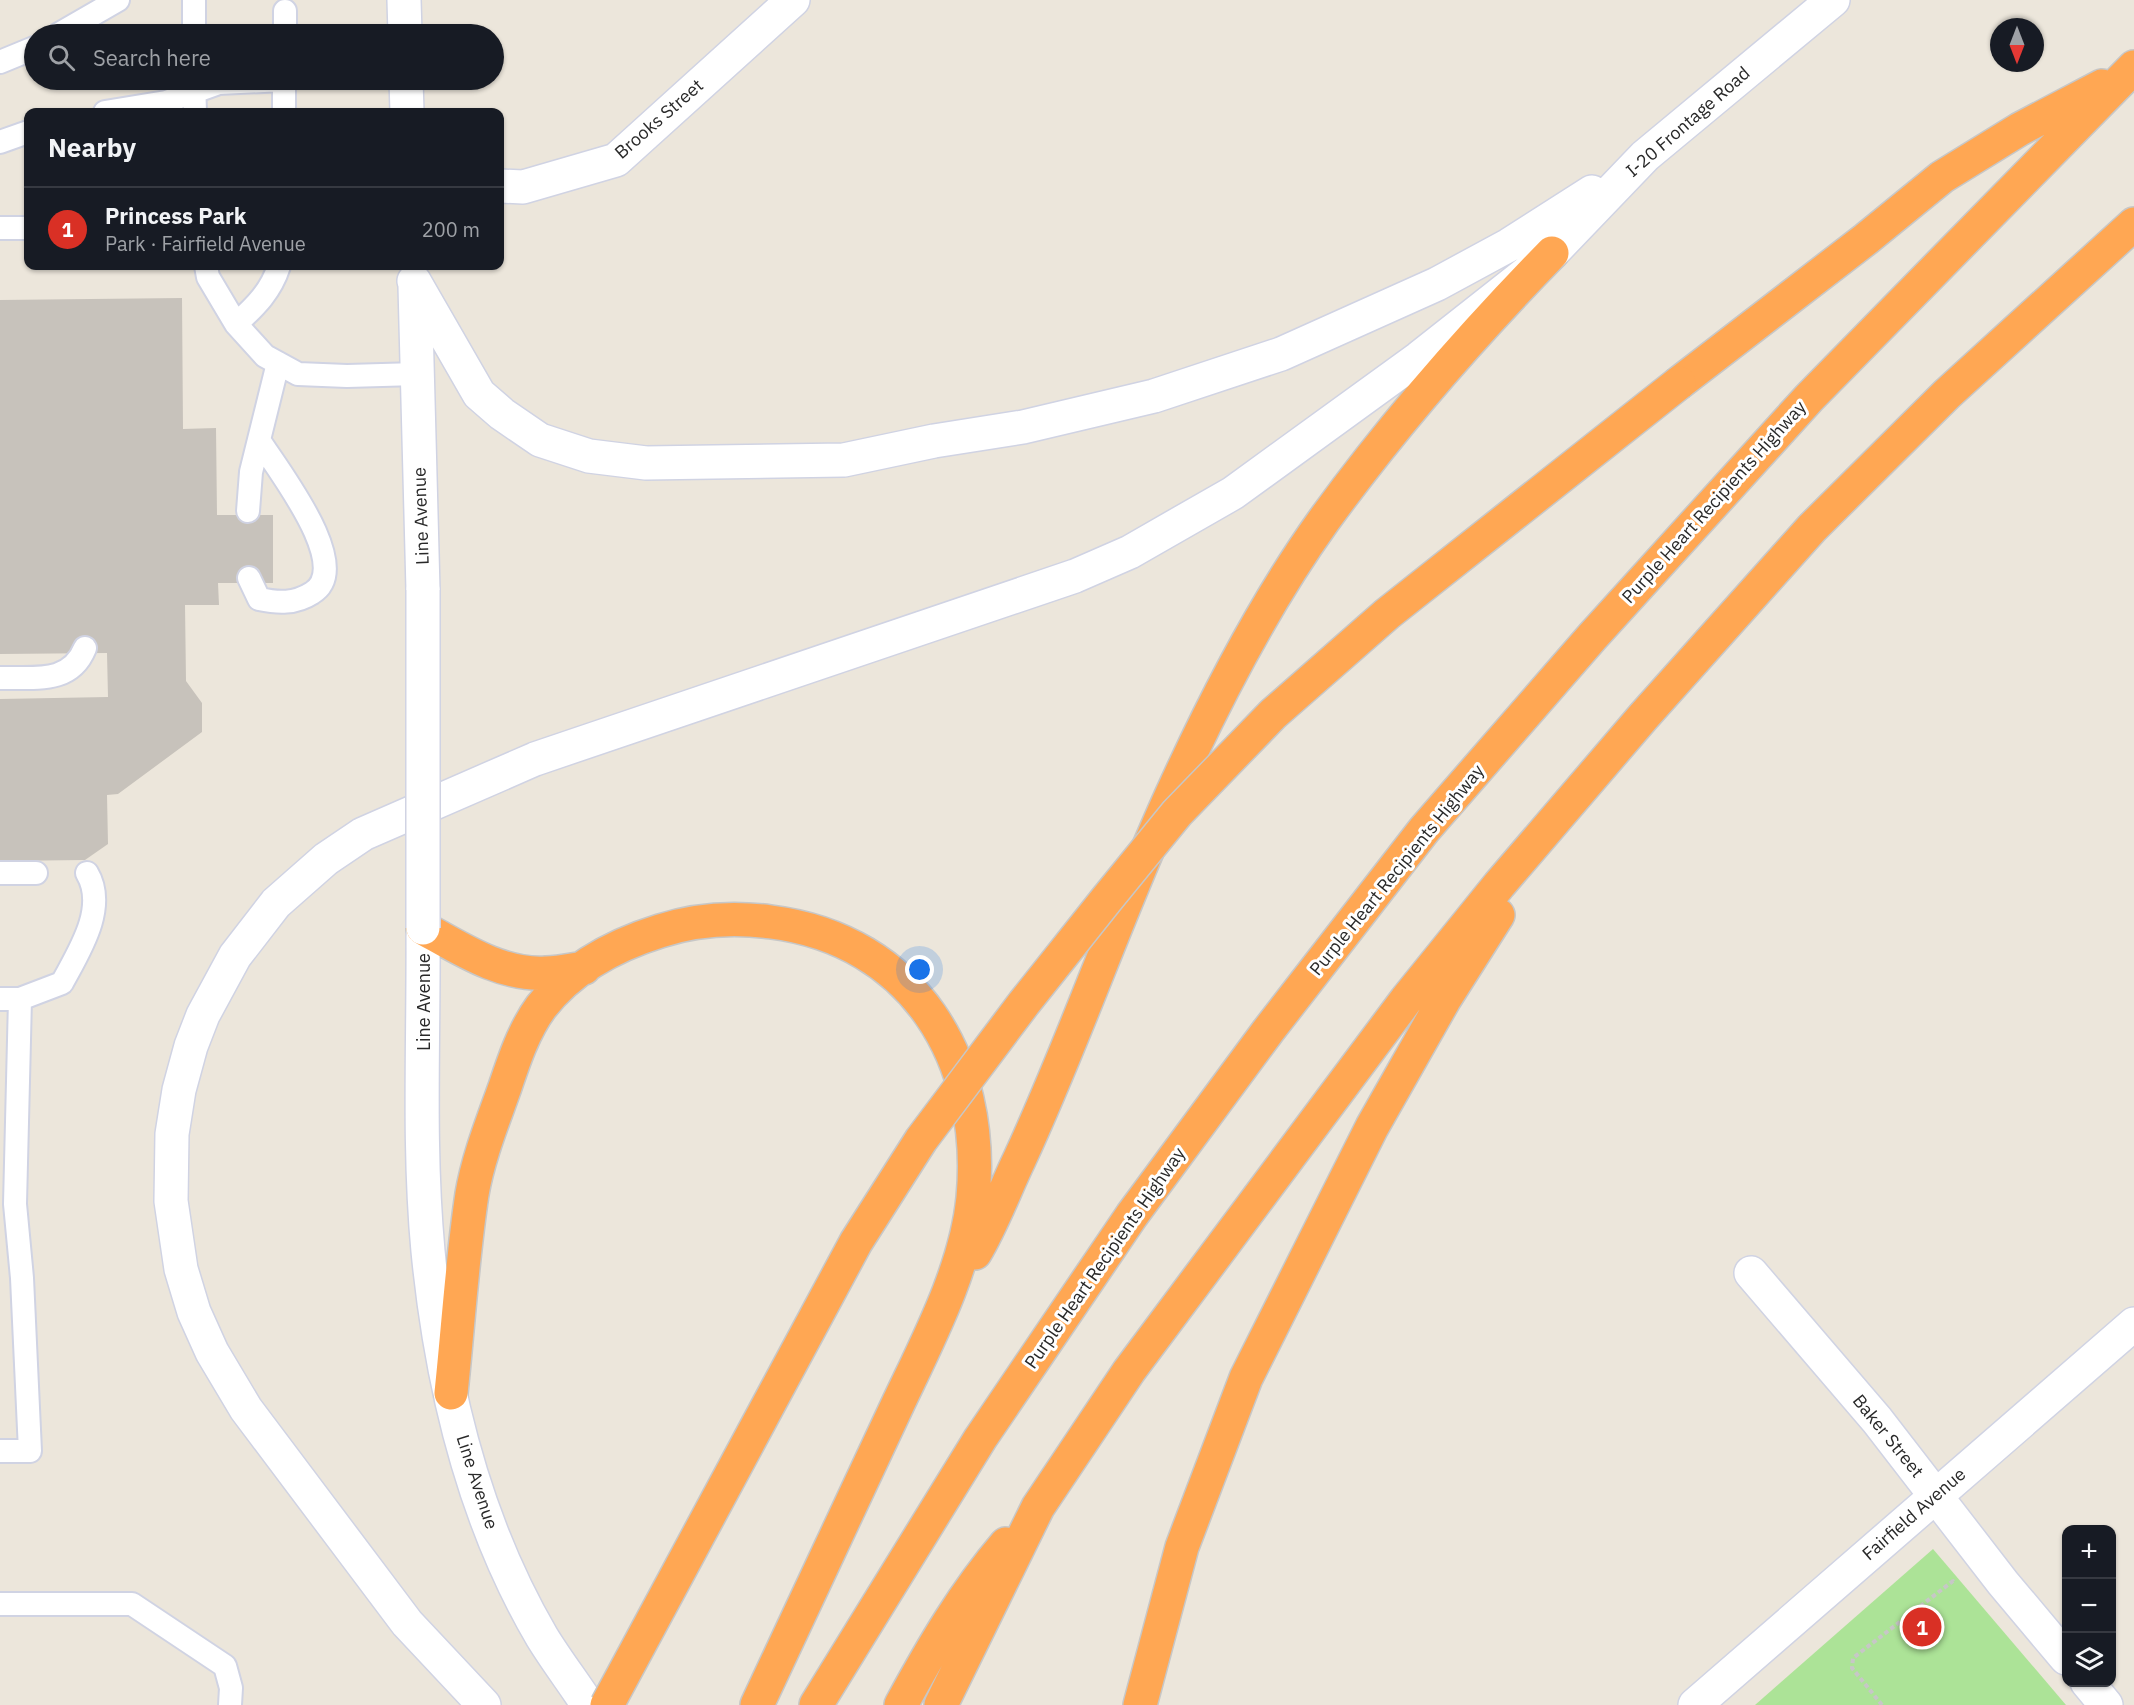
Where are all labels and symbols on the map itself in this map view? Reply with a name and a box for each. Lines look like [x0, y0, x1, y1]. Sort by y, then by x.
north arrow [1990, 18, 2044, 72]
street label: I-20 Frontage Road [1621, 61, 1754, 182]
street label: Brooks Street [610, 74, 708, 163]
street label: Purple Heart Recipients Highway [1617, 396, 1811, 608]
street label: Line Avenue [407, 467, 434, 565]
street label: Purple Heart Recipients Highway [1304, 760, 1489, 980]
street label: Line Avenue [412, 953, 435, 1051]
your location [905, 955, 934, 984]
street label: Purple Heart Recipients Highway [1019, 1143, 1190, 1373]
street label: Baker Street [1848, 1389, 1929, 1482]
street label: Line Avenue [451, 1432, 504, 1532]
street label: Fairfield Avenue [1857, 1462, 1970, 1565]
pin: 1 [1902, 1604, 1942, 1650]

